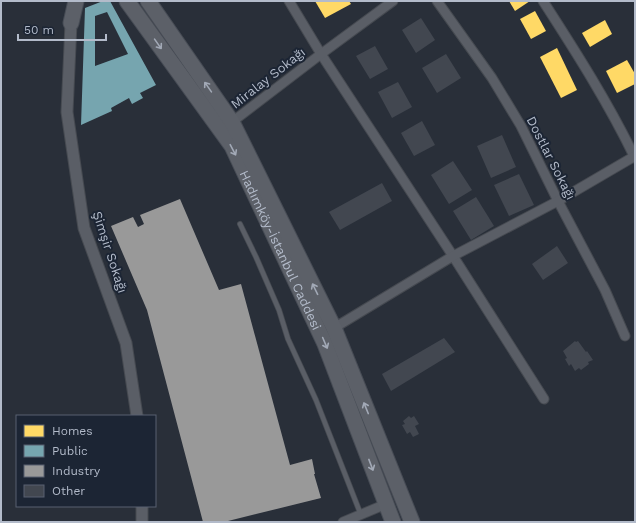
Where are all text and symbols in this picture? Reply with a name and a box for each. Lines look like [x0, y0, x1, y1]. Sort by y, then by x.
scale bar [18, 16, 106, 42]
text: 50 m [24, 23, 54, 37]
one-way arrow [154, 38, 162, 49]
street label: Miralay Sokağı [228, 44, 308, 112]
one-way arrow [204, 82, 212, 93]
street label: Dostlar Sokağı [524, 114, 578, 202]
one-way arrow [230, 144, 237, 156]
street label: Hadımköy-İstanbul Caddesi [237, 168, 325, 332]
street label: Şimşir Sokağı [90, 209, 130, 295]
one-way arrow [311, 283, 318, 295]
one-way arrow [321, 337, 329, 349]
one-way arrow [362, 402, 370, 414]
legend [16, 415, 156, 507]
text: Homes [52, 424, 93, 438]
text: Public [52, 444, 88, 458]
one-way arrow [367, 458, 375, 470]
text: Industry [52, 464, 101, 478]
text: Other [52, 484, 85, 498]

